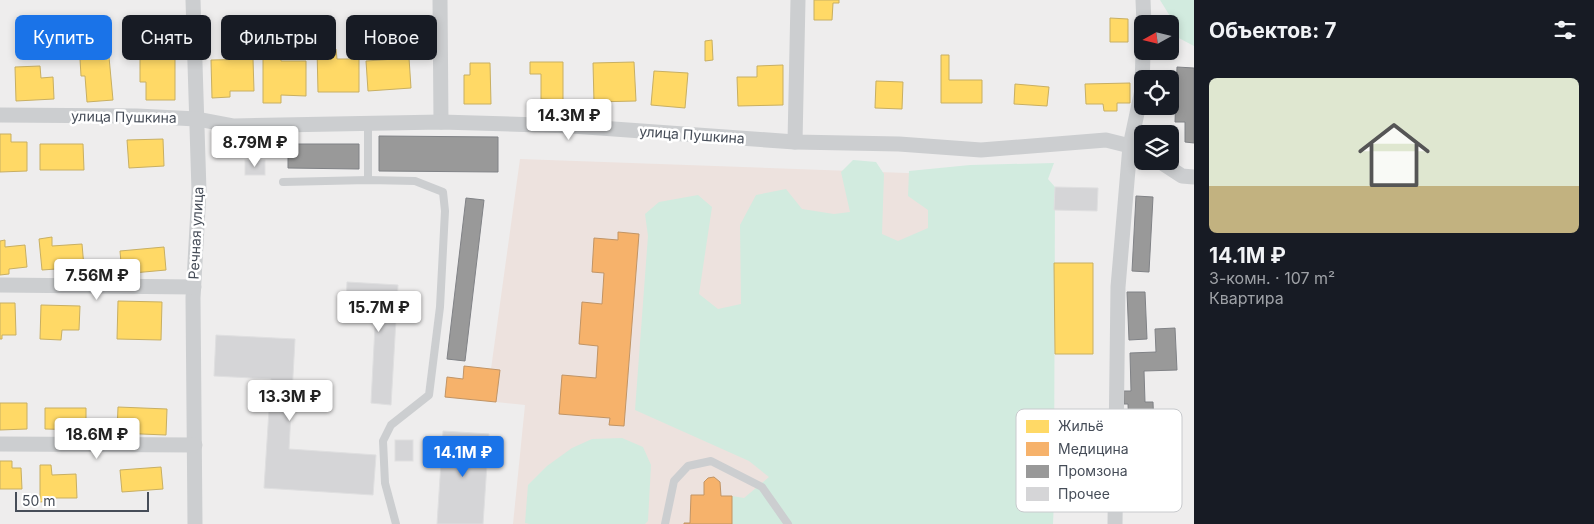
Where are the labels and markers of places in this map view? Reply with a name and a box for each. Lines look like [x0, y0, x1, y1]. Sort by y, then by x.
pin: 14.3M ₽ [523, 98, 615, 141]
pin: 8.79M ₽ [209, 126, 301, 168]
pin: 7.56M ₽ [51, 258, 143, 301]
pin: 15.7M ₽ [333, 290, 425, 333]
pin: 13.3M ₽ [244, 380, 336, 422]
pin: 18.6M ₽ [51, 418, 143, 460]
pin: 14.1M ₽ [417, 436, 509, 478]

